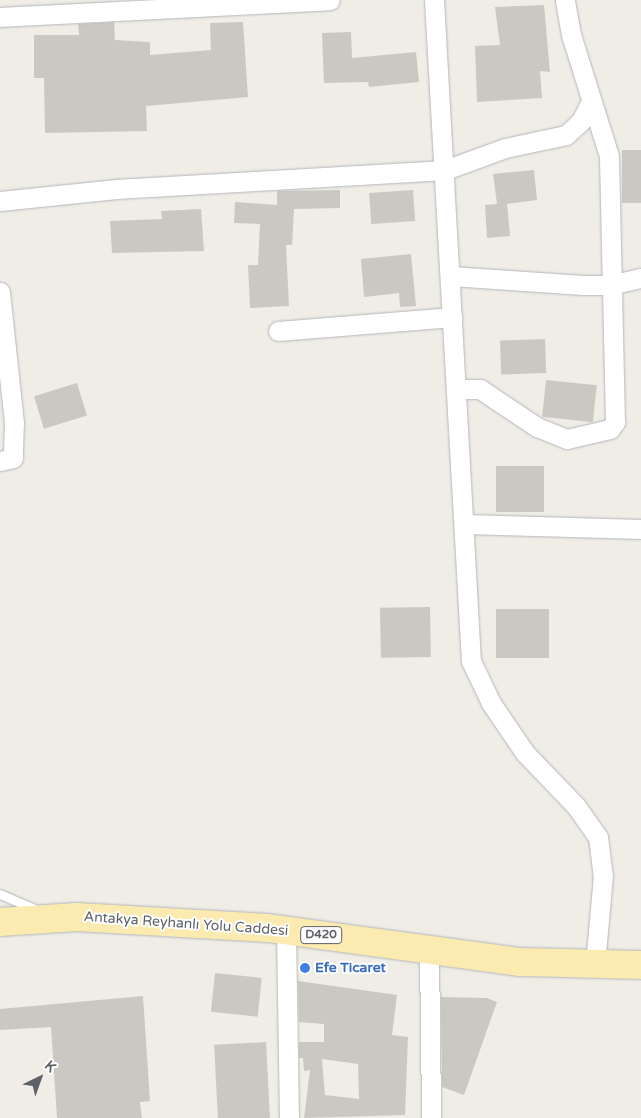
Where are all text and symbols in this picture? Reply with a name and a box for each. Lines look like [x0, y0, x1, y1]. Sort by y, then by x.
street label: Antakya Reyhanlı Yolu Caddesi [83, 908, 289, 940]
road number: D420 [300, 926, 342, 944]
place label: Efe Ticaret [315, 960, 386, 976]
marker: Efe Ticaret [299, 962, 311, 974]
north arrow [15, 1053, 65, 1103]
text: K [41, 1057, 60, 1076]

